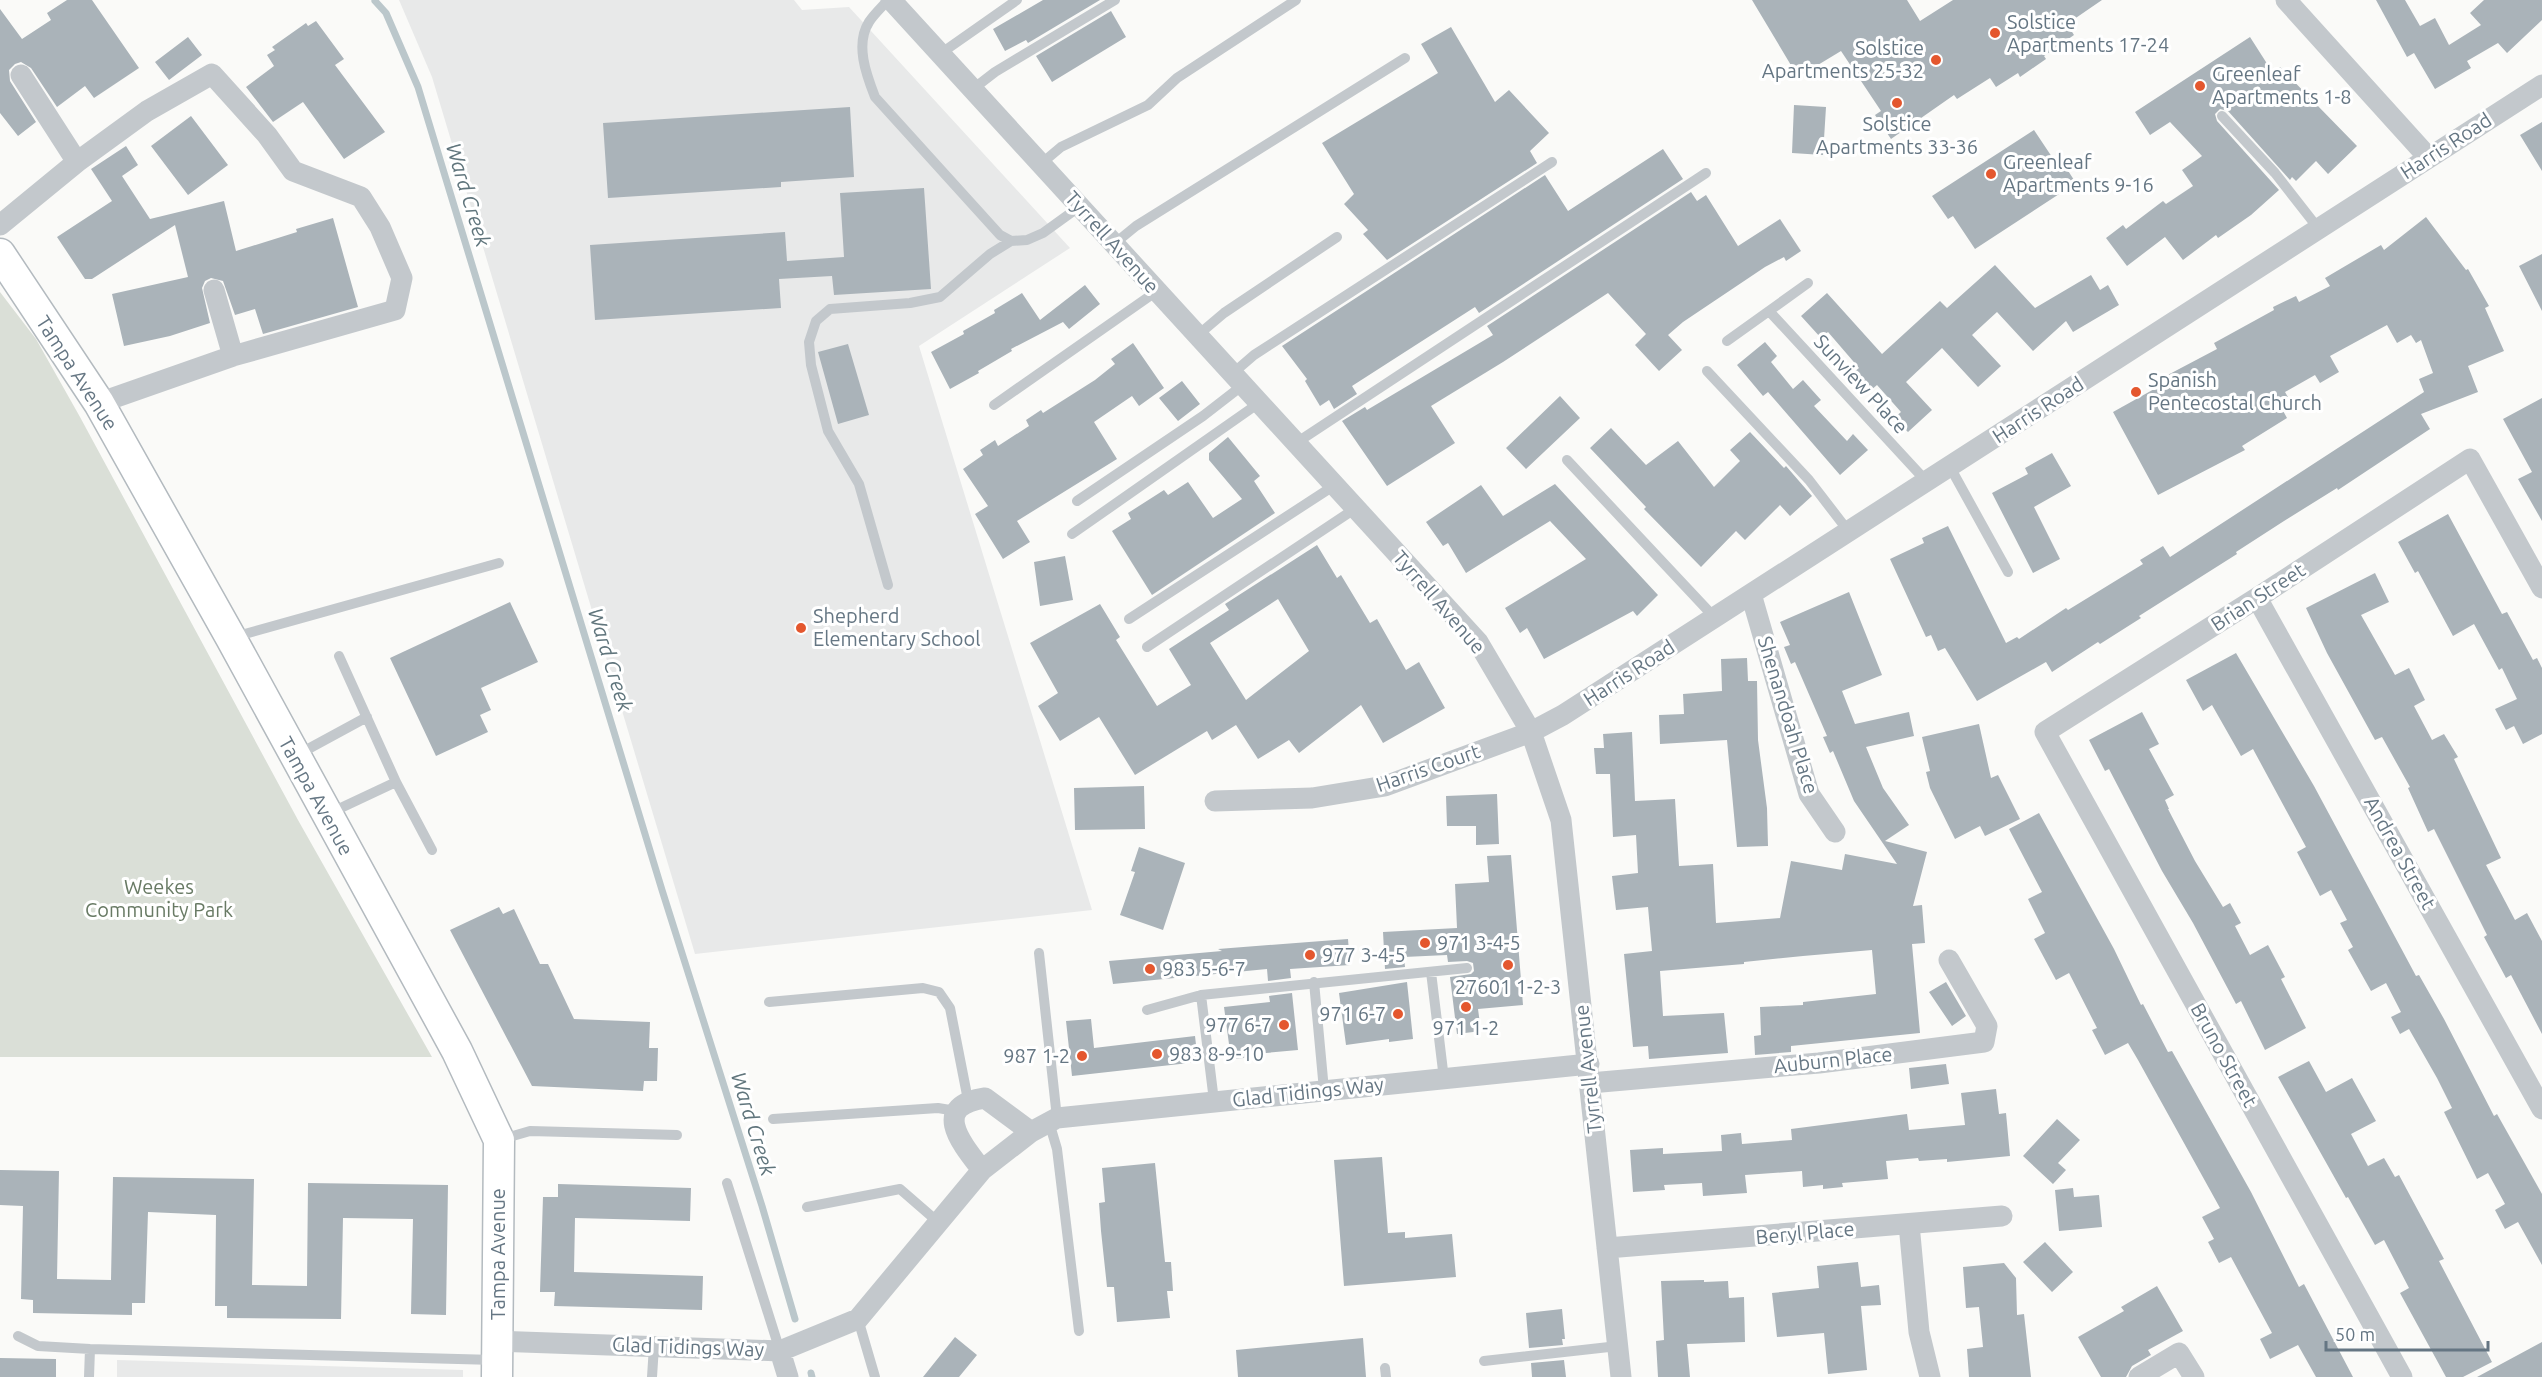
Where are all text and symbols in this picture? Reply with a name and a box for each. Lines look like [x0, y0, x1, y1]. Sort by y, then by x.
place label: Solstice Apartments 17-24 [2007, 10, 2169, 56]
marker: Solstice Apartments 17-24 [1988, 26, 2002, 40]
place label: Solstice Apartments 25-32 [1762, 36, 1924, 82]
marker: Solstice Apartments 25-32 [1929, 53, 1943, 67]
place label: Greenleaf Apartments 1-8 [2212, 62, 2352, 108]
marker: Greenleaf Apartments 1-8 [2193, 79, 2207, 93]
marker: Solstice Apartments 33-36 [1890, 96, 1904, 110]
street label: Harris Road [2396, 108, 2495, 183]
place label: Solstice Apartments 33-36 [1816, 112, 1978, 158]
water label: Ward Creek [442, 140, 496, 250]
place label: Greenleaf Apartments 9-16 [2003, 150, 2154, 196]
marker: Greenleaf Apartments 9-16 [1984, 167, 1998, 181]
street label: Tyrrell Avenue [1061, 186, 1164, 297]
street label: Tampa Avenue [32, 311, 123, 434]
street label: Sunview Place [1810, 329, 1913, 438]
place label: Spanish Pentecostal Church [2148, 368, 2322, 414]
street label: Harris Road [1988, 372, 2087, 447]
marker: Spanish Pentecostal Church [2129, 385, 2143, 399]
street label: Tyrrell Avenue [1388, 545, 1490, 658]
street label: Brian Street [2206, 558, 2309, 635]
place label: Shepherd Elementary School [813, 604, 980, 650]
water label: Ward Creek [584, 605, 638, 715]
marker: Shepherd Elementary School [794, 621, 808, 635]
street label: Shenandoah Place [1754, 633, 1823, 796]
street label: Harris Road [1579, 635, 1678, 710]
street label: Tampa Avenue [274, 733, 358, 859]
street label: Harris Court [1373, 739, 1483, 796]
street label: Andrea Street [2360, 792, 2441, 913]
park label: Weekes Community Park [85, 875, 233, 921]
place label: 971 3-4-5 [1437, 931, 1521, 954]
marker: 971 3-4-5 [1418, 936, 1432, 950]
place label: 977 3-4-5 [1322, 943, 1406, 966]
marker: 977 3-4-5 [1303, 948, 1317, 962]
place label: 983 5-6-7 [1162, 957, 1246, 980]
marker: 27601 1-2-3 [1501, 958, 1515, 972]
marker: 983 5-6-7 [1143, 962, 1157, 976]
place label: 27601 1-2-3 [1455, 975, 1561, 998]
street label: Bruno Street [2186, 999, 2262, 1111]
marker: 971 1-2 [1459, 1000, 1473, 1014]
place label: 971 6-7 [1319, 1002, 1386, 1025]
street label: Tyrrell Avenue [1569, 1004, 1606, 1134]
marker: 971 6-7 [1391, 1007, 1405, 1021]
place label: 977 6-7 [1205, 1013, 1272, 1036]
place label: 971 1-2 [1433, 1016, 1499, 1039]
marker: 977 6-7 [1277, 1018, 1291, 1032]
place label: 983 8-9-10 [1169, 1042, 1264, 1065]
street label: Auburn Place [1773, 1042, 1893, 1077]
place label: 987 1-2 [1003, 1044, 1070, 1067]
marker: 983 8-9-10 [1150, 1047, 1164, 1061]
marker: 987 1-2 [1075, 1049, 1089, 1063]
water label: Ward Creek [727, 1069, 781, 1179]
street label: Glad Tidings Way [1231, 1072, 1385, 1111]
street label: Tampa Avenue [486, 1188, 509, 1320]
street label: Beryl Place [1755, 1217, 1855, 1248]
scale bar [2326, 1314, 2488, 1352]
text: 50 m [2335, 1324, 2375, 1344]
street label: Glad Tidings Way [612, 1332, 765, 1361]

